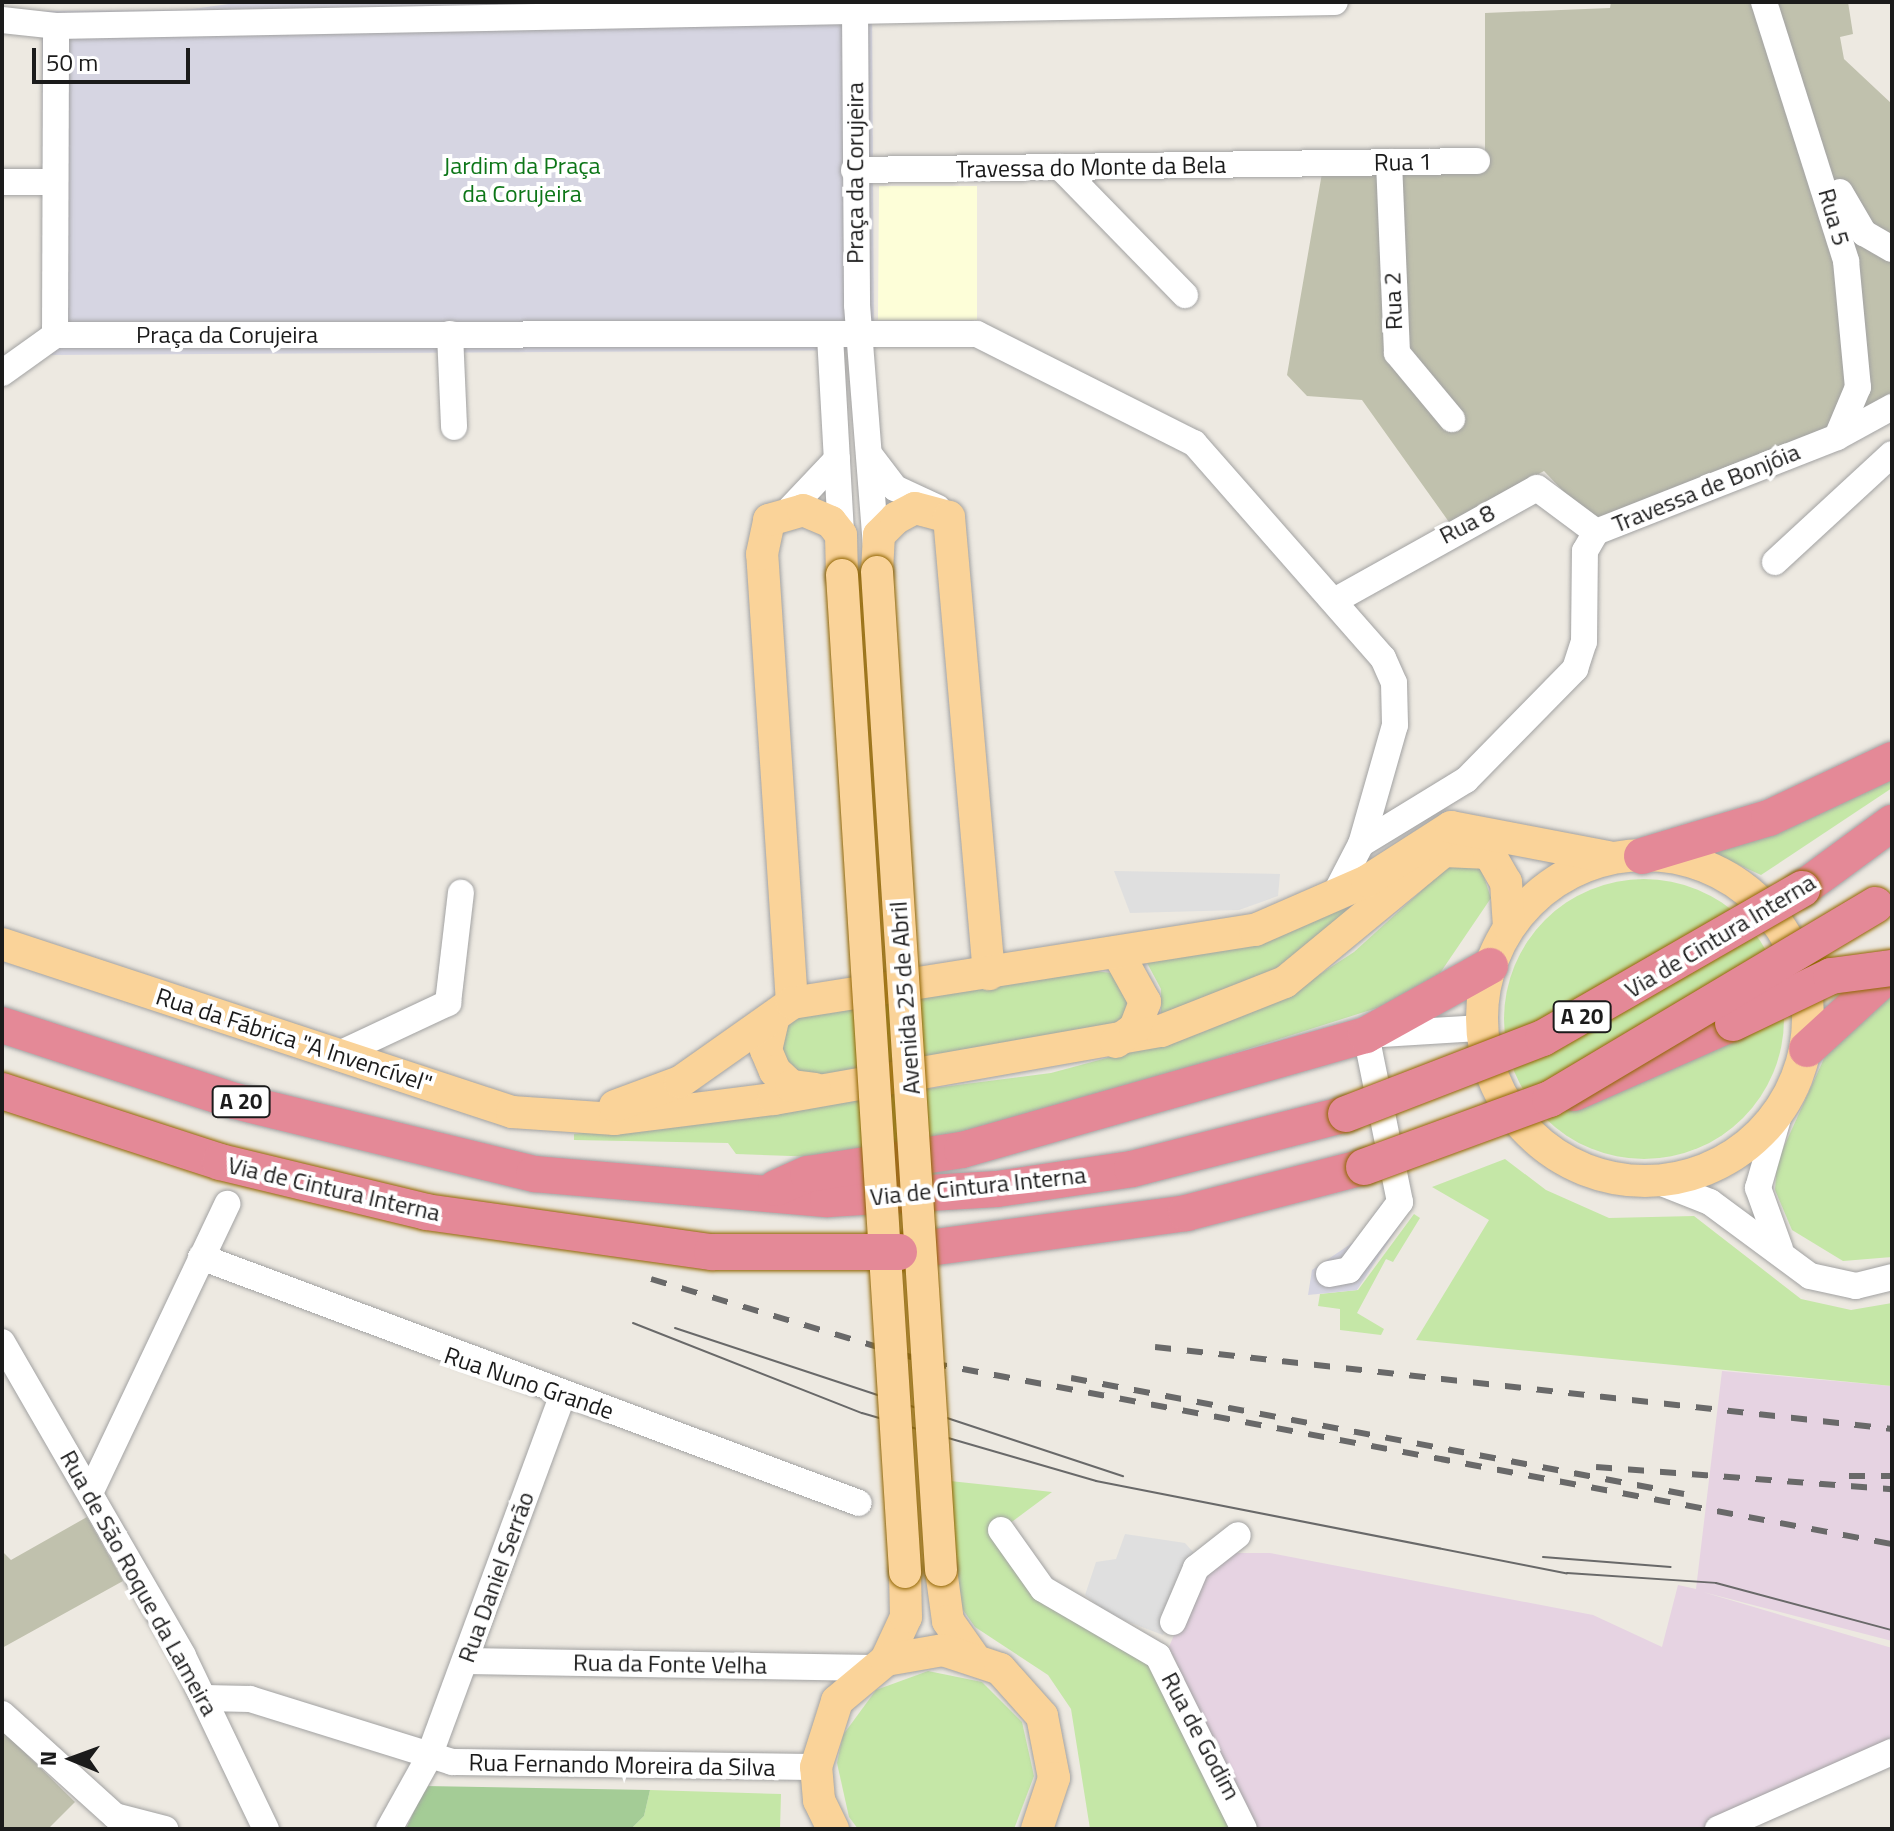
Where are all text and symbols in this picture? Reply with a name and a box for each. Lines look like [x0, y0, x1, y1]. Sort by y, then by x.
scale bar [36, 32, 194, 82]
text: 50 m [46, 44, 98, 80]
street label: Praça da Corujeira [841, 82, 869, 264]
street label: Rua 1 [1374, 147, 1432, 177]
street label: Travessa do Monte da Bela [956, 150, 1226, 184]
park label: Jardim da Praça da Corujeira [443, 152, 601, 208]
street label: Rua 5 [1812, 185, 1856, 249]
street label: Rua 2 [1378, 271, 1408, 331]
street label: Praça da Corujeira [136, 321, 318, 349]
street label: Travessa de Bonjóia [1608, 437, 1804, 539]
street label: Rua 8 [1435, 498, 1499, 550]
street label: Via de Cintura Interna [1620, 868, 1820, 1004]
street label: Avenida 25 de Abril [884, 900, 926, 1096]
street label: Rua da Fábrica "A Invencível" [152, 982, 436, 1098]
road number: A 20 [1552, 999, 1612, 1035]
road number: A 20 [211, 1084, 271, 1120]
street label: Via de Cintura Interna [225, 1151, 443, 1227]
street label: Via de Cintura Interna [869, 1160, 1087, 1212]
street label: Rua Nuno Grande [440, 1341, 618, 1425]
street label: Rua de São Roque da Lameira [54, 1445, 224, 1721]
street label: Rua Daniel Serrão [452, 1488, 540, 1666]
street label: Rua da Fonte Velha [573, 1648, 767, 1680]
street label: Rua de Godim [1155, 1667, 1247, 1805]
north arrow [32, 1719, 112, 1799]
street label: Rua Fernando Moreira da Silva [468, 1748, 776, 1782]
text: N [31, 1751, 65, 1767]

